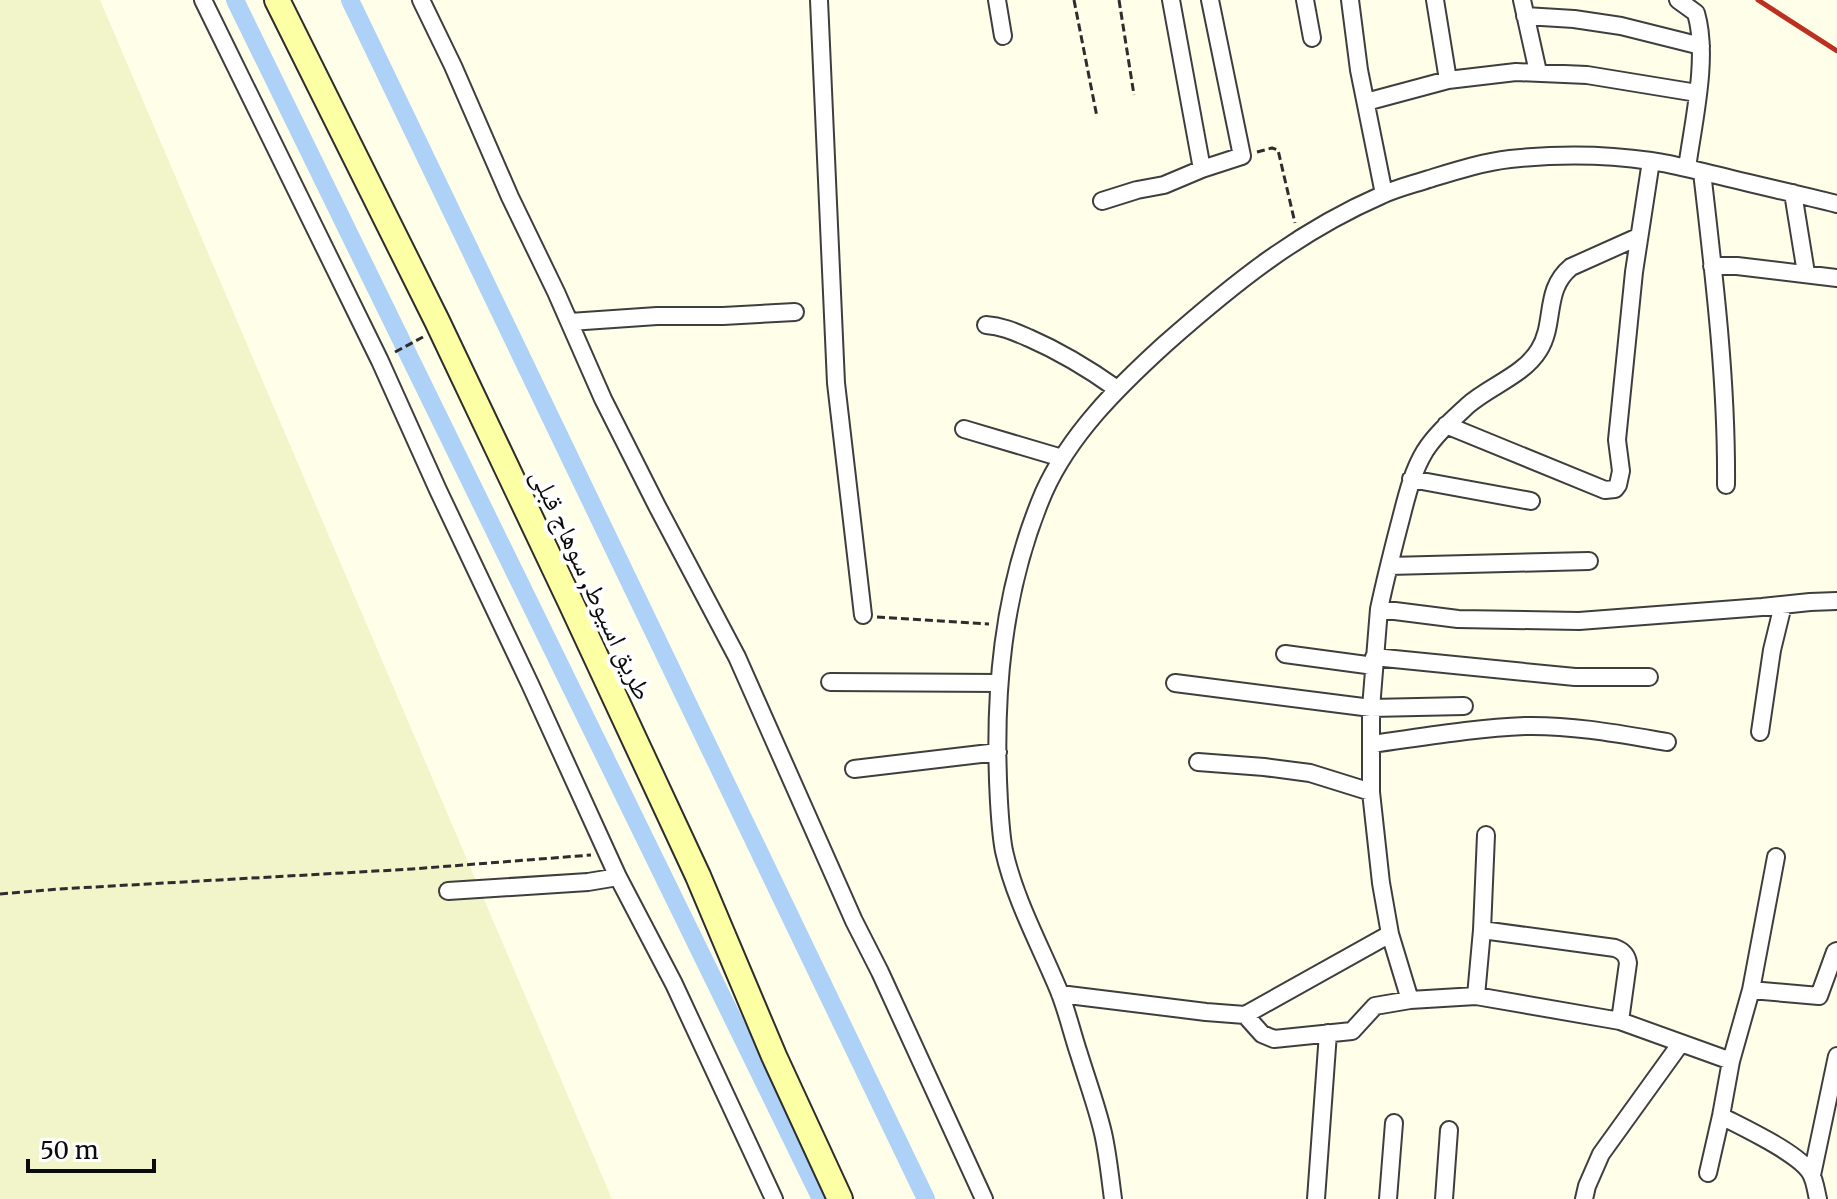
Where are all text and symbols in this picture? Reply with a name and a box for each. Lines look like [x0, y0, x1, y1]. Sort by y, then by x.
street label: طريق اسيوط, سوهاج قبلى [524, 463, 660, 705]
scale bar [28, 1123, 154, 1173]
text: 50 m [40, 1135, 99, 1166]

